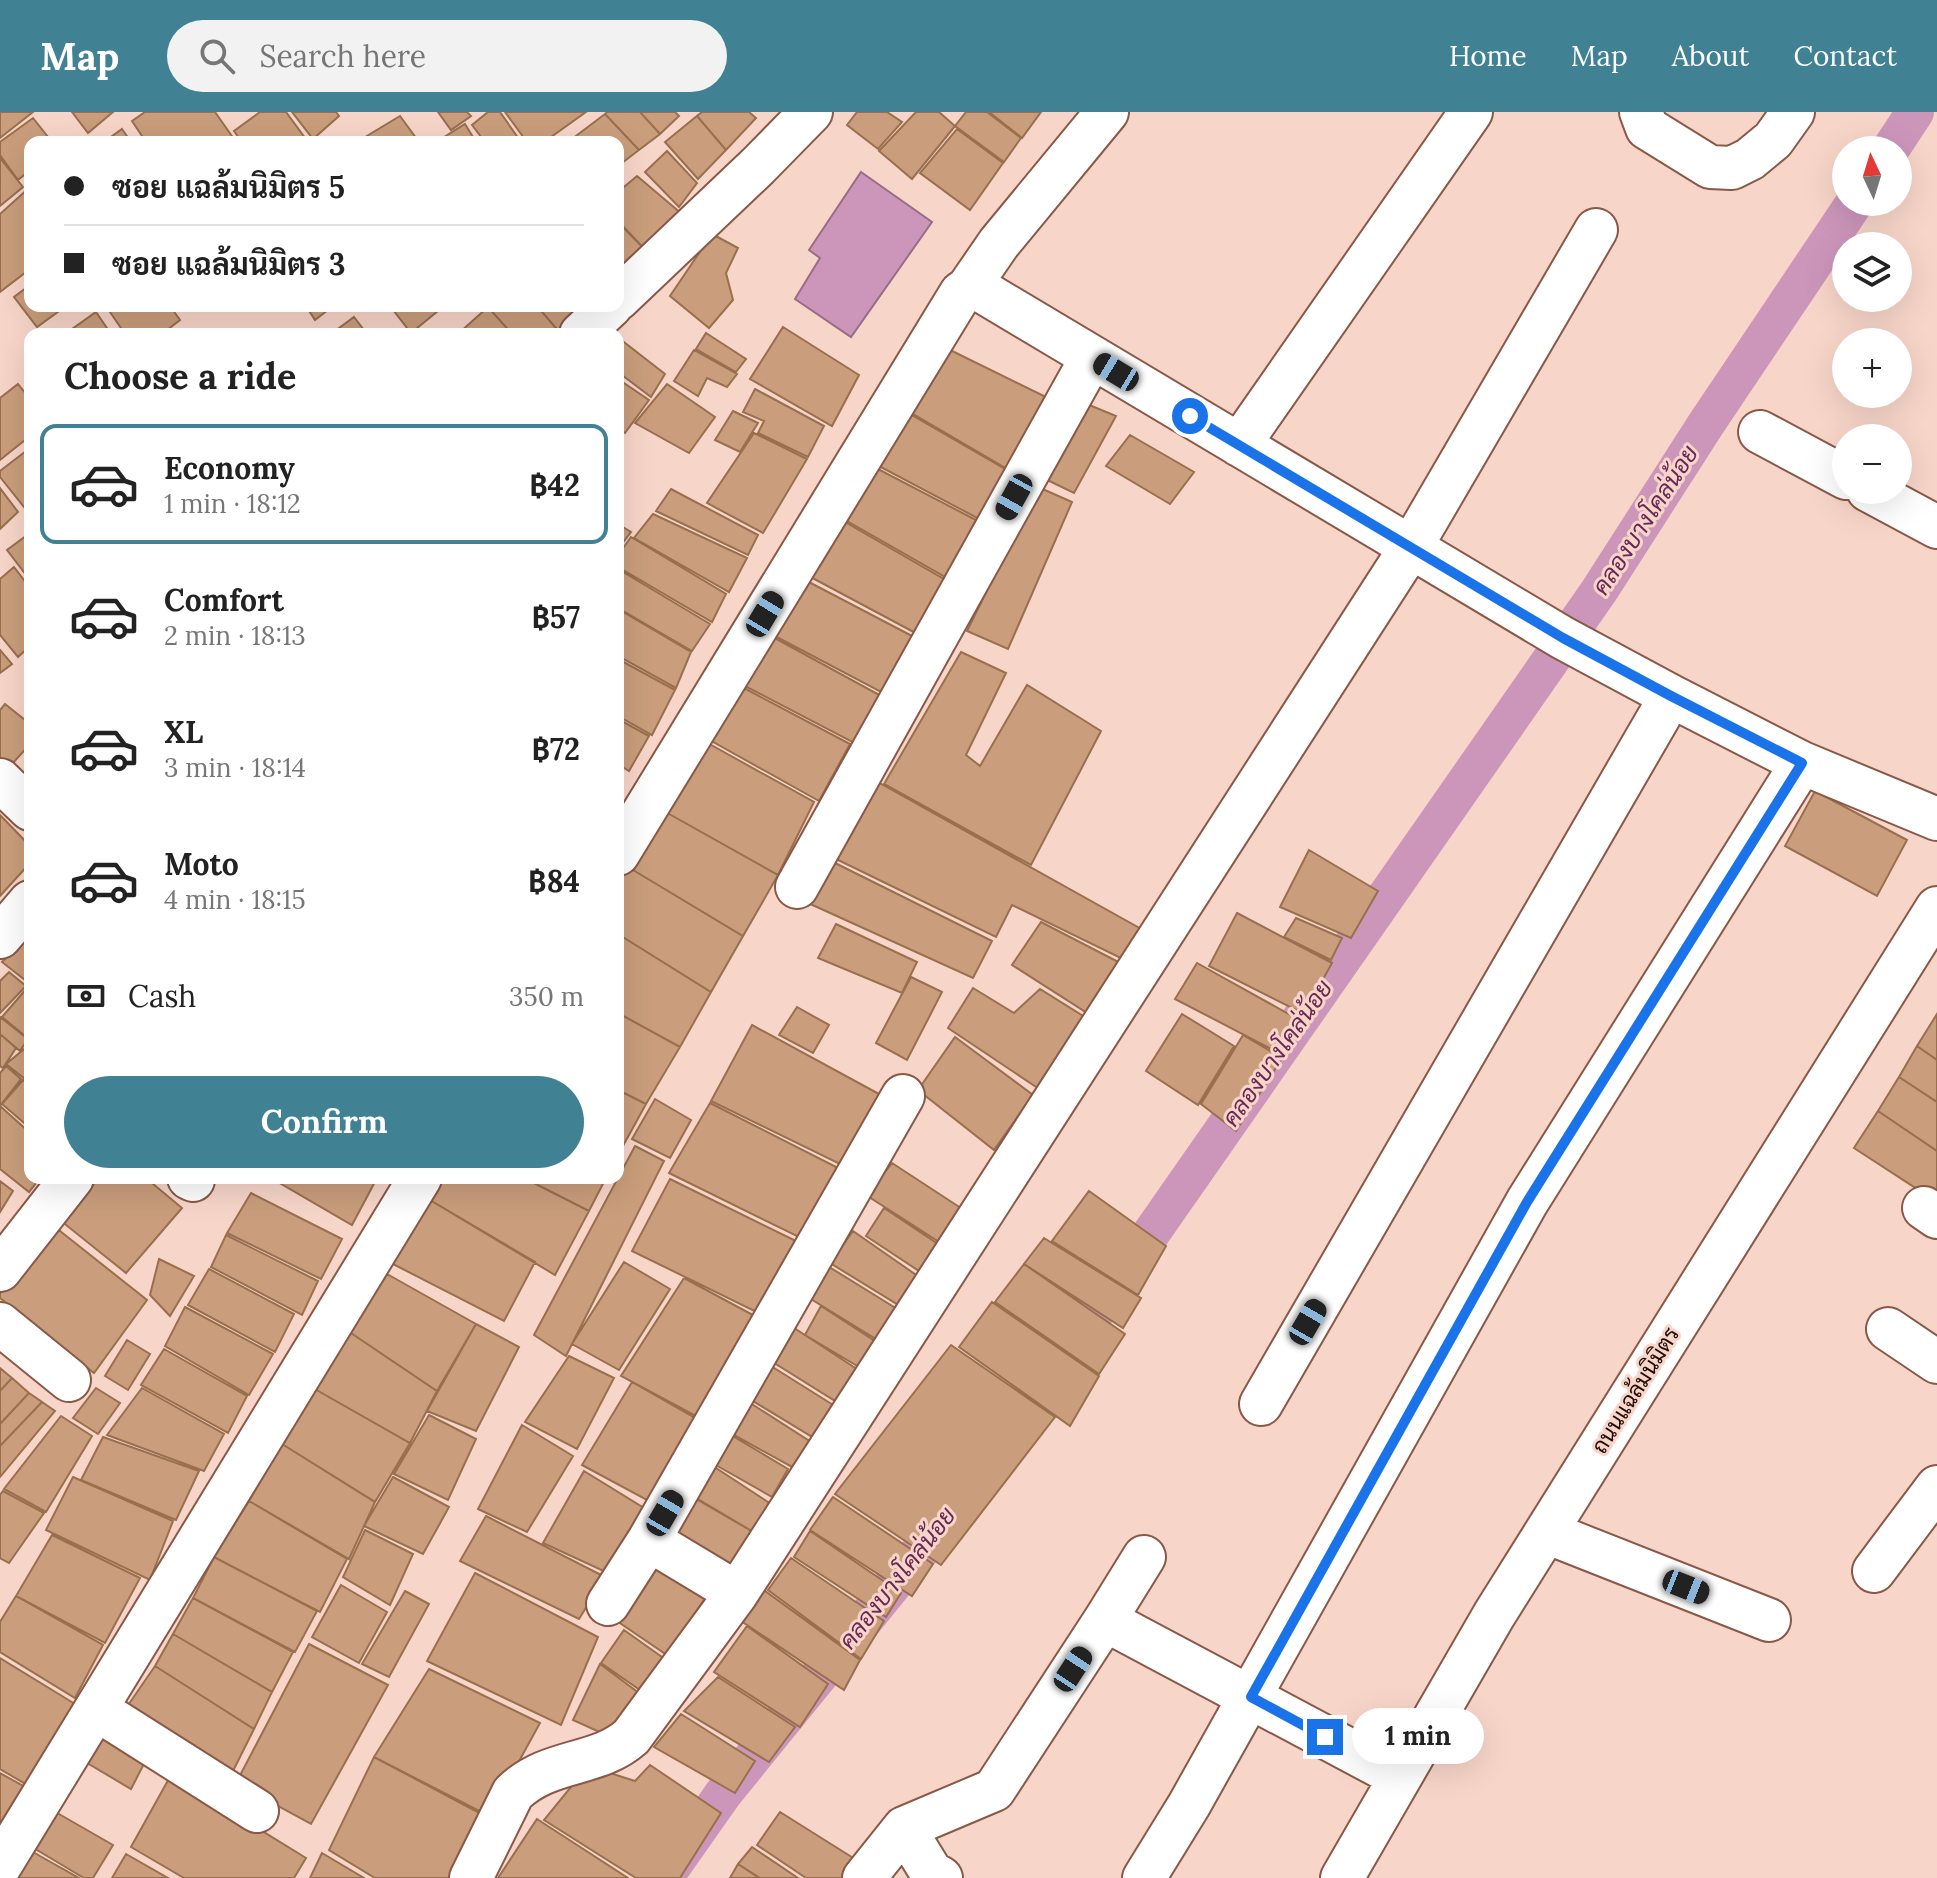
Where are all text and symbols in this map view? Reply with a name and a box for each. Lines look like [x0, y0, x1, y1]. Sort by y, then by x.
search box [167, 20, 727, 92]
text: Map [40, 32, 119, 80]
icon: search [195, 34, 239, 78]
text: Search here [259, 37, 426, 75]
text: Home [1449, 38, 1527, 74]
text: Map [1571, 38, 1628, 74]
text: About [1672, 38, 1749, 74]
text: Contact [1793, 38, 1897, 74]
north arrow [1832, 136, 1912, 216]
map controls [1832, 136, 1912, 504]
text: ซอย แฉล้มนิมิตร 5 [112, 168, 345, 206]
button: layers [1832, 232, 1912, 312]
text: ซอย แฉล้มนิมิตร 3 [112, 245, 346, 283]
button: + [1832, 328, 1912, 408]
car [1089, 349, 1143, 395]
text: Choose a ride [64, 353, 296, 399]
route start [1172, 398, 1208, 434]
button: − [1832, 424, 1912, 504]
water label: คลองบางโคล่น้อย [1585, 439, 1705, 601]
icon: car [68, 448, 140, 520]
text: Economy [164, 449, 295, 487]
text: ฿42 [530, 466, 580, 504]
car [992, 470, 1036, 524]
text: 1 min · 18:12 [164, 487, 301, 520]
icon: car [68, 580, 140, 652]
text: Comfort [164, 581, 284, 619]
car [742, 587, 788, 641]
text: ฿57 [532, 598, 580, 636]
text: 2 min · 18:13 [164, 619, 306, 652]
icon: car [68, 712, 140, 784]
text: XL [164, 713, 203, 751]
text: ฿72 [532, 730, 580, 768]
text: 3 min · 18:14 [164, 751, 306, 784]
icon: car [68, 844, 140, 916]
text: Moto [164, 845, 239, 883]
text: ฿84 [528, 862, 580, 900]
text: 4 min · 18:15 [164, 883, 306, 916]
water label: คลองบางโคล่น้อย [1215, 973, 1339, 1132]
icon: cash [64, 974, 108, 1018]
text: Cash [128, 977, 196, 1015]
text: 350 m [509, 980, 584, 1013]
button: Confirm [64, 1076, 584, 1168]
car [1286, 1295, 1330, 1349]
street label: ถนนแฉล้มนิมิตร [1585, 1322, 1685, 1458]
car [643, 1486, 687, 1540]
water label: คลองบางโคล่น้อย [832, 1500, 962, 1655]
car [1659, 1567, 1713, 1607]
car [1050, 1642, 1096, 1696]
callout: 1 min [1353, 1709, 1485, 1765]
route end [1307, 1719, 1343, 1755]
text: 1 min [1385, 1719, 1451, 1752]

